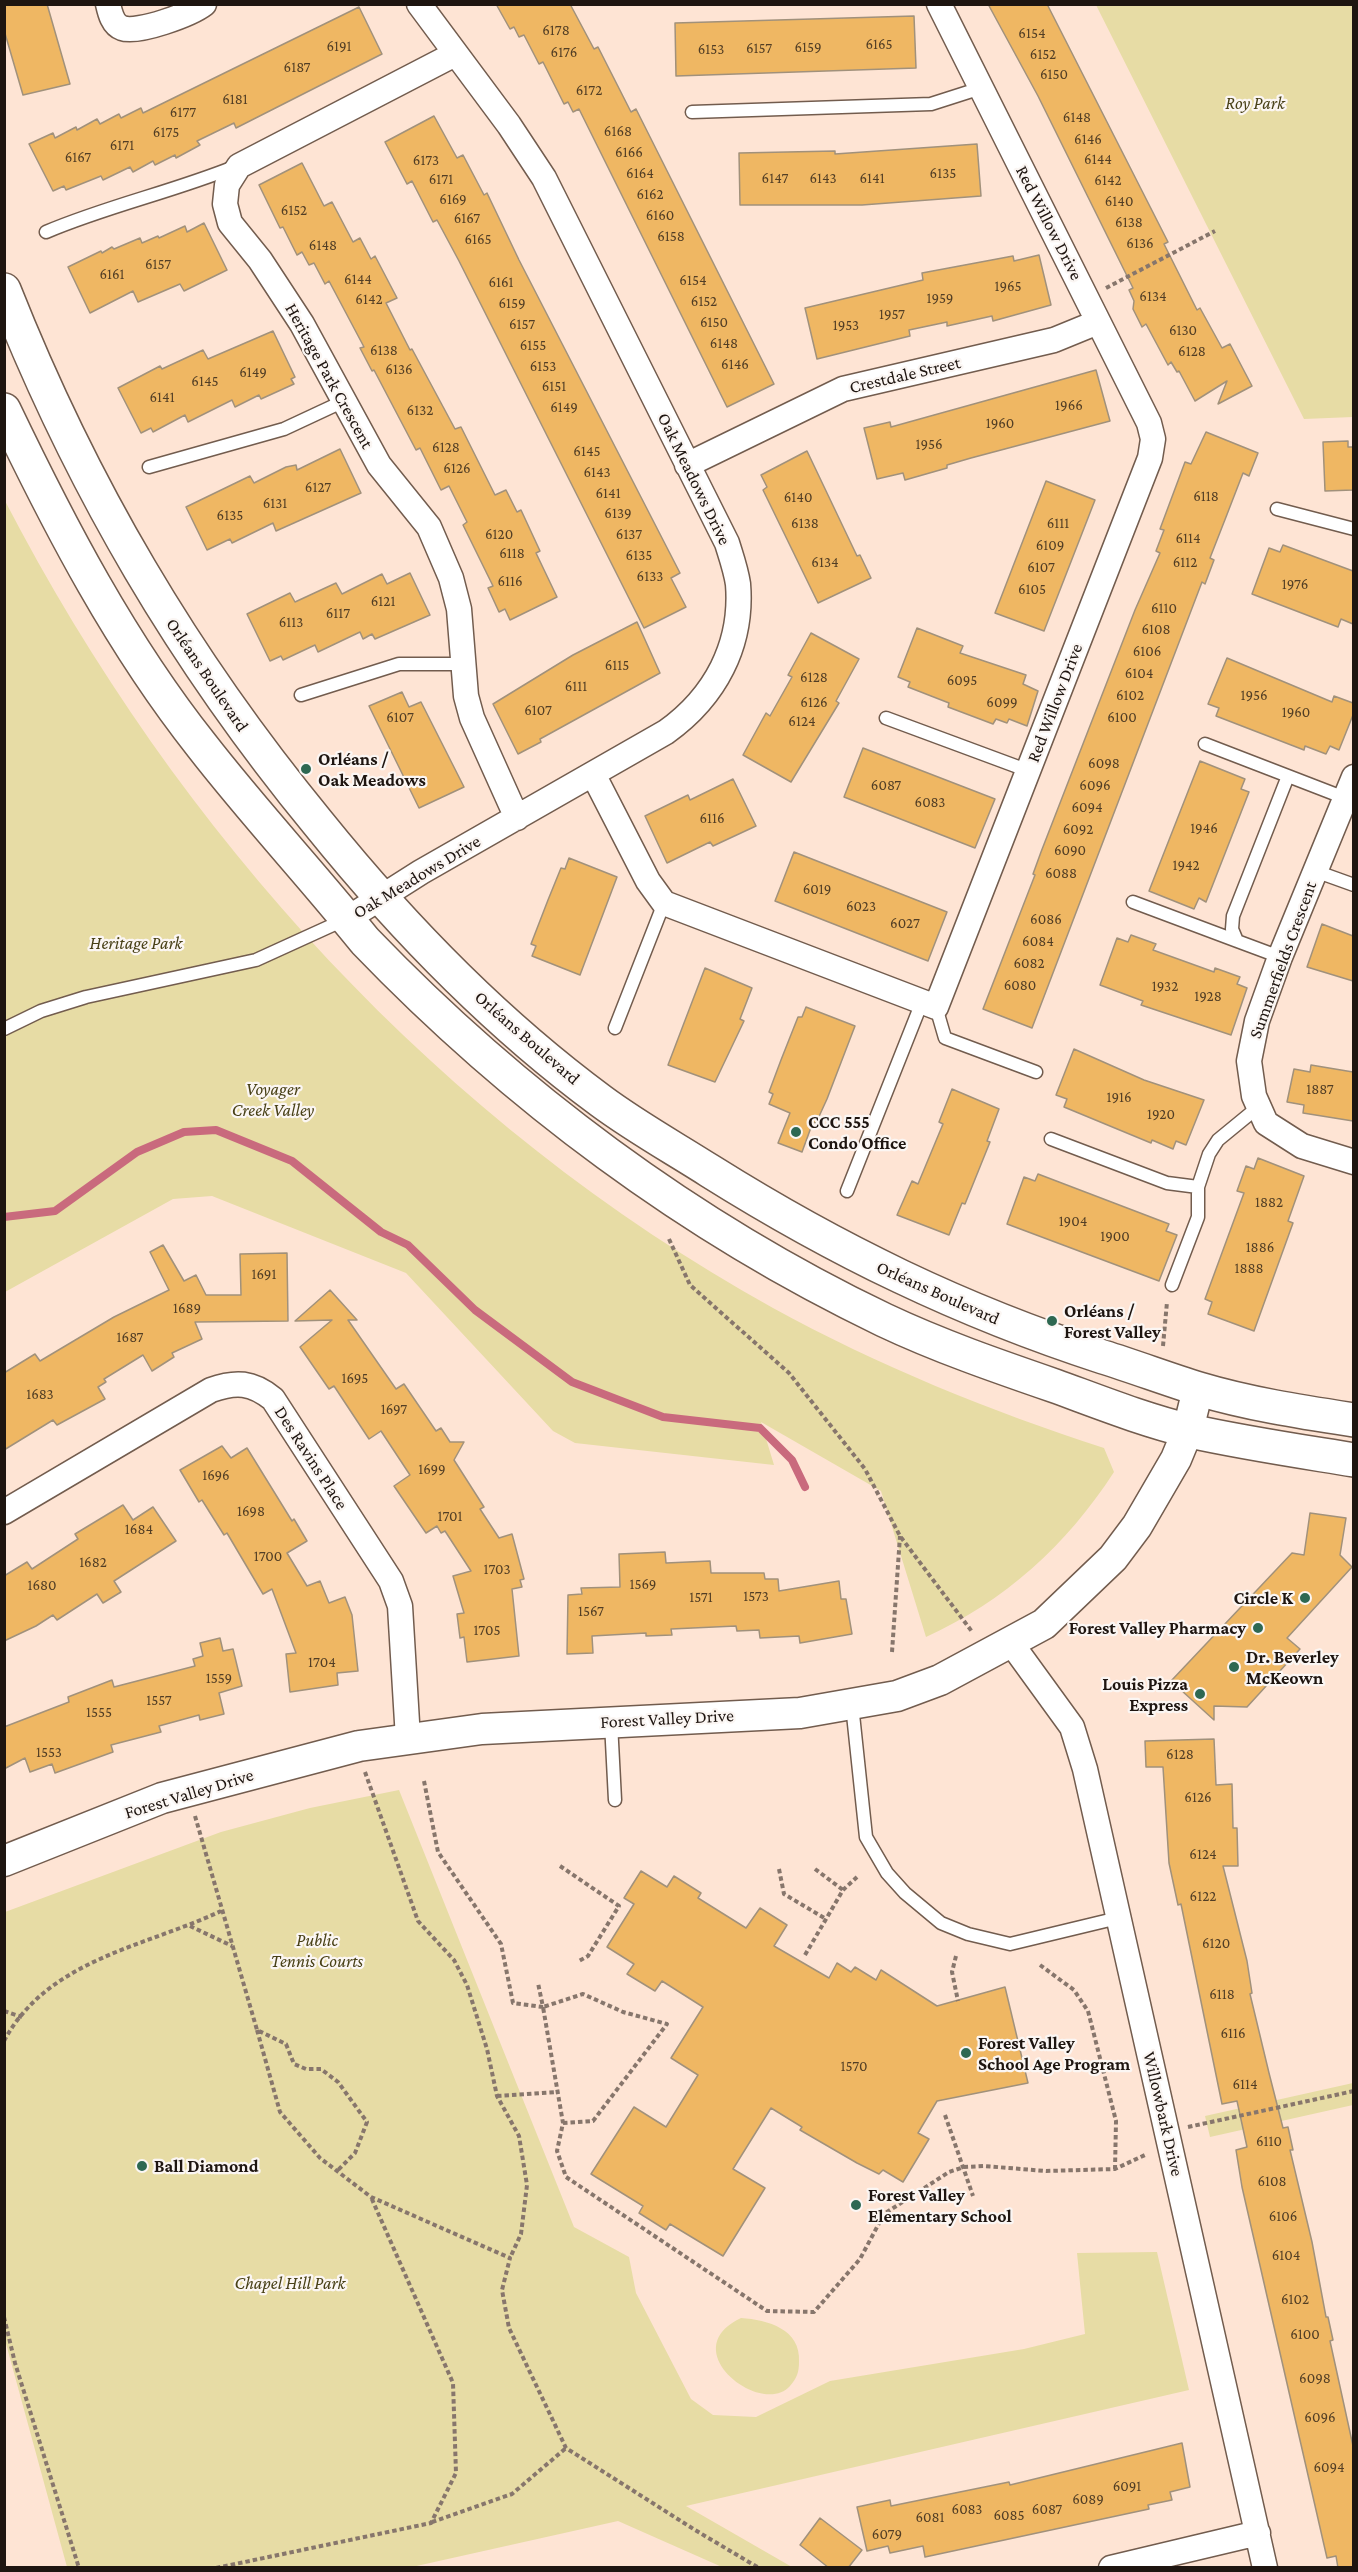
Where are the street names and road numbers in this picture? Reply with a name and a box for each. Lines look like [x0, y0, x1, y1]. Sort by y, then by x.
street label: Red Willow Drive [1011, 162, 1087, 284]
street label: Heritage Park Crescent [280, 300, 378, 452]
street label: Crestdale Street [847, 352, 963, 398]
street label: Oak Meadows Drive [653, 409, 735, 549]
street label: Orléans Boulevard [161, 614, 253, 736]
street label: Red Willow Drive [1022, 641, 1088, 765]
street label: Oak Meadows Drive [349, 831, 485, 923]
street label: Summerfields Crescent [1244, 878, 1322, 1042]
street label: Orléans Boulevard [470, 986, 584, 1090]
street label: Orléans Boulevard [873, 1256, 1003, 1330]
street label: Des Ravins Place [270, 1402, 352, 1514]
street label: Forest Valley Drive [600, 1705, 734, 1733]
street label: Forest Valley Drive [122, 1764, 256, 1824]
street label: Willowbark Drive [1138, 2049, 1188, 2179]

